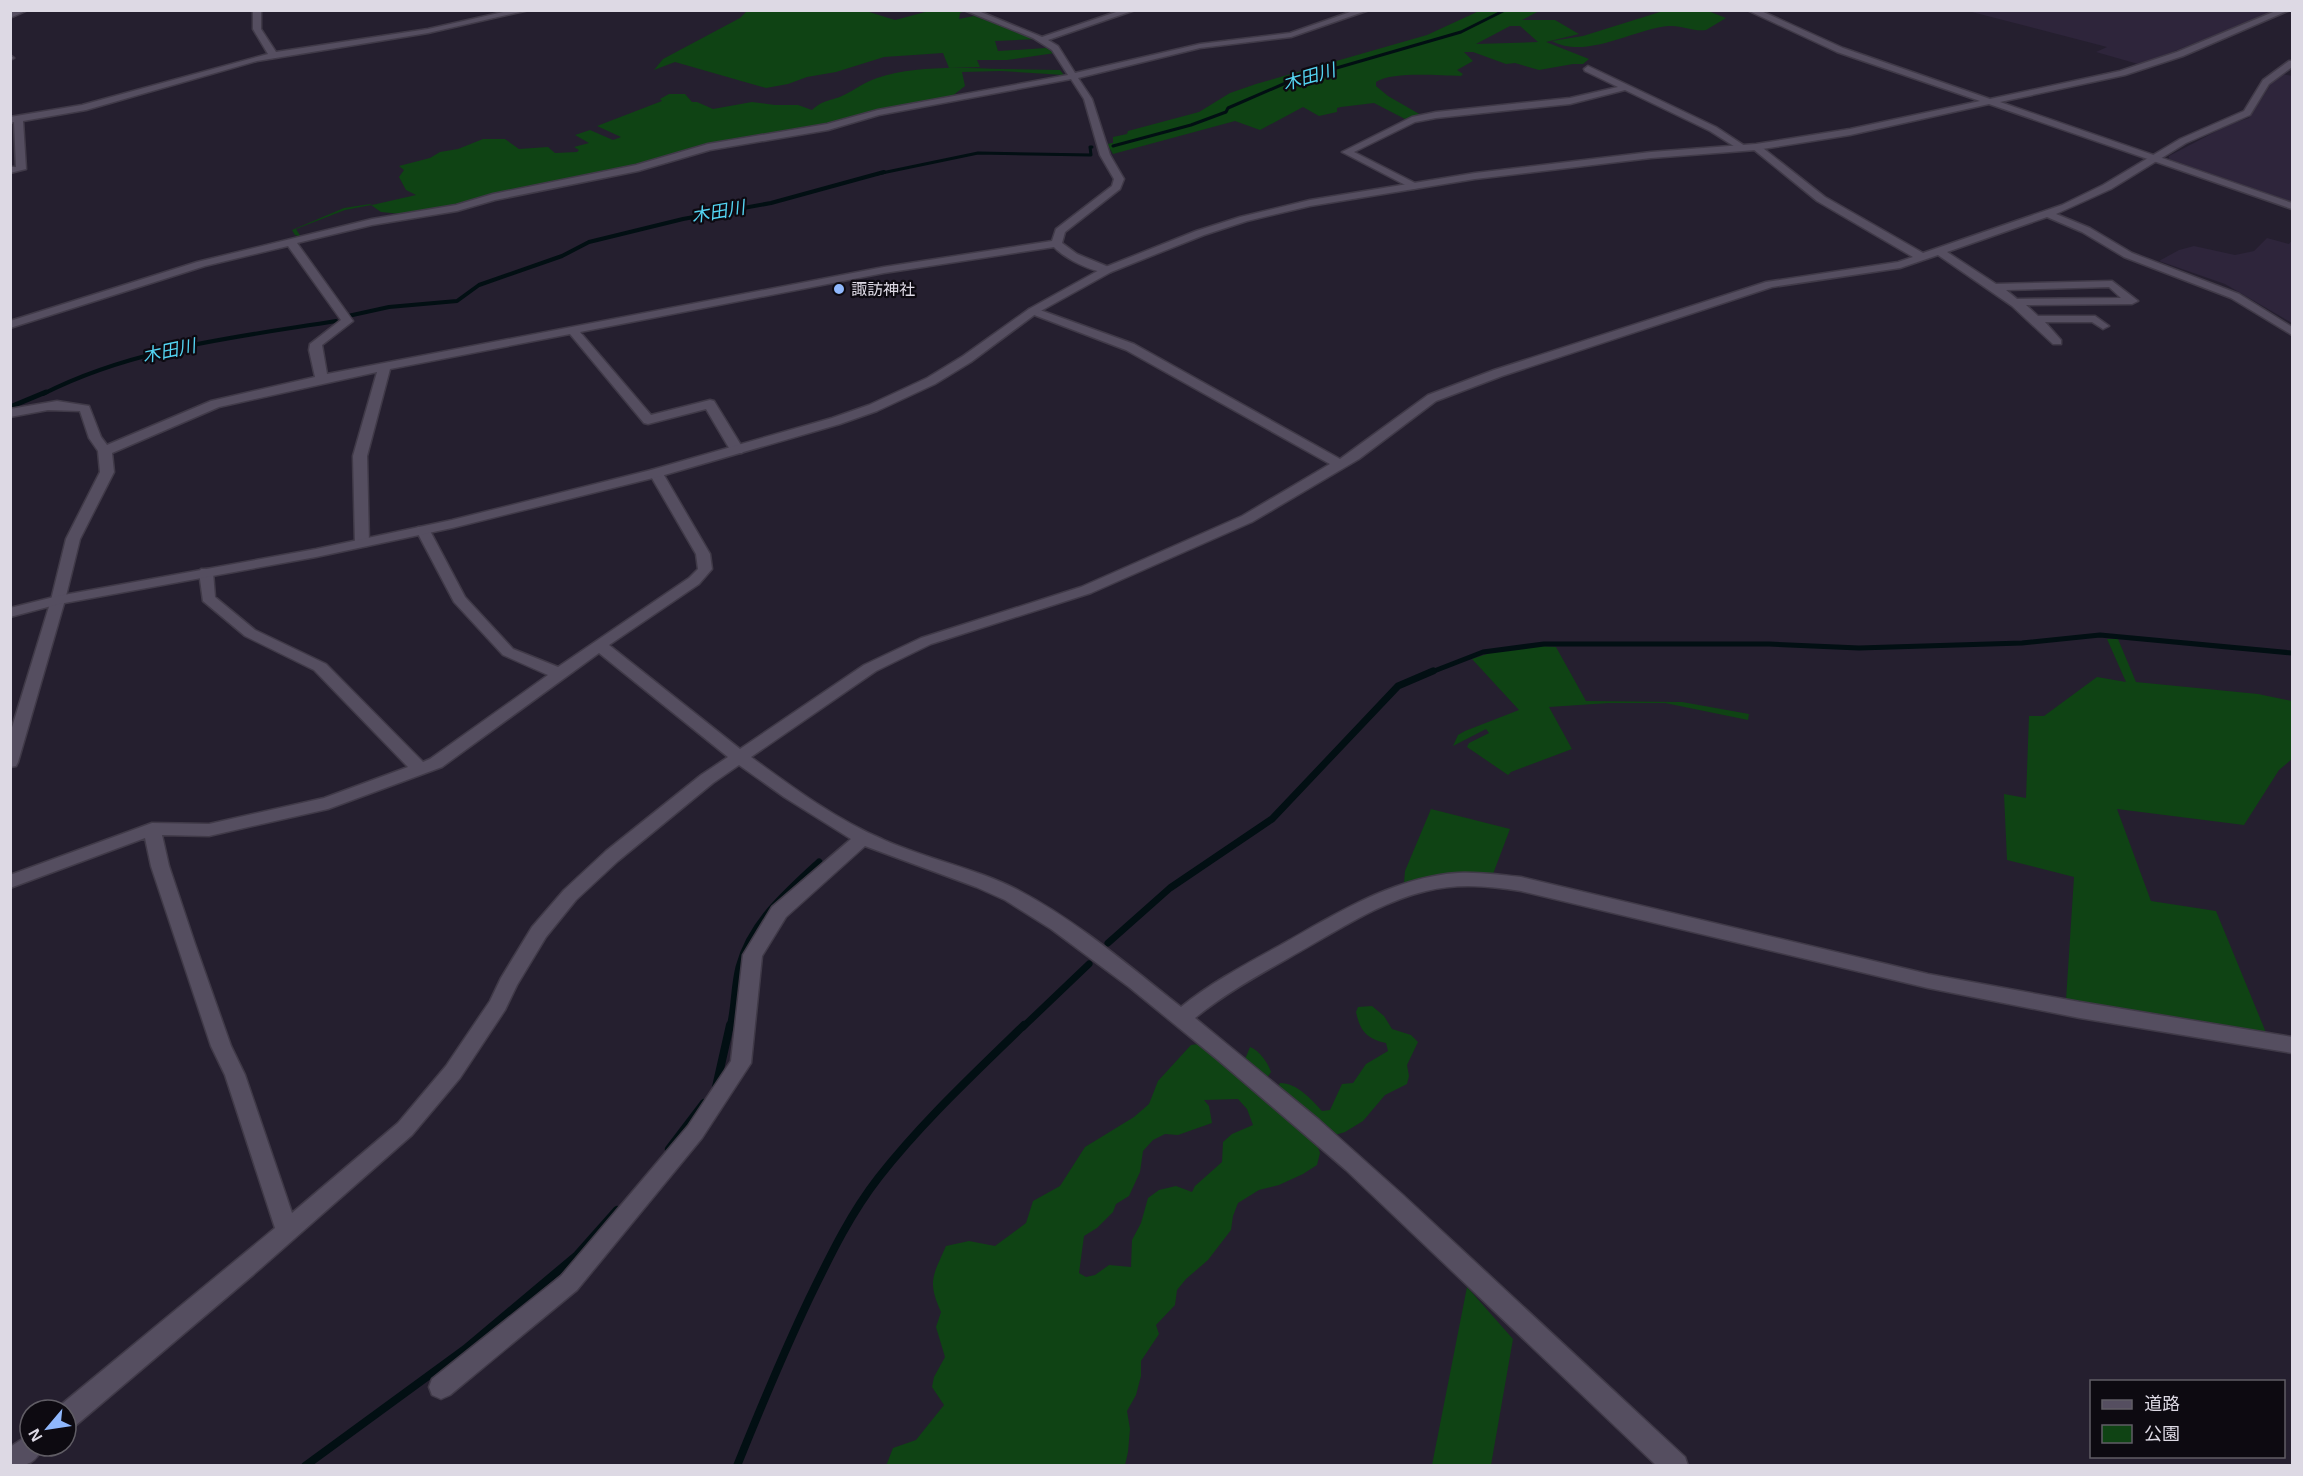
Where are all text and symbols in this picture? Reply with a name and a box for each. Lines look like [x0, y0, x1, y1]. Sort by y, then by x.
water label: 木田川 [1280, 59, 1340, 94]
water label: 木田川 [690, 197, 748, 227]
place label: 諏訪神社 [851, 281, 915, 298]
marker: 諏訪神社 [832, 282, 846, 296]
water label: 木田川 [141, 335, 199, 366]
legend [2090, 1380, 2285, 1458]
text: 道路 [2144, 1394, 2180, 1414]
north arrow [18, 1398, 78, 1458]
text: 公園 [2144, 1424, 2180, 1444]
text: N [25, 1426, 46, 1444]

